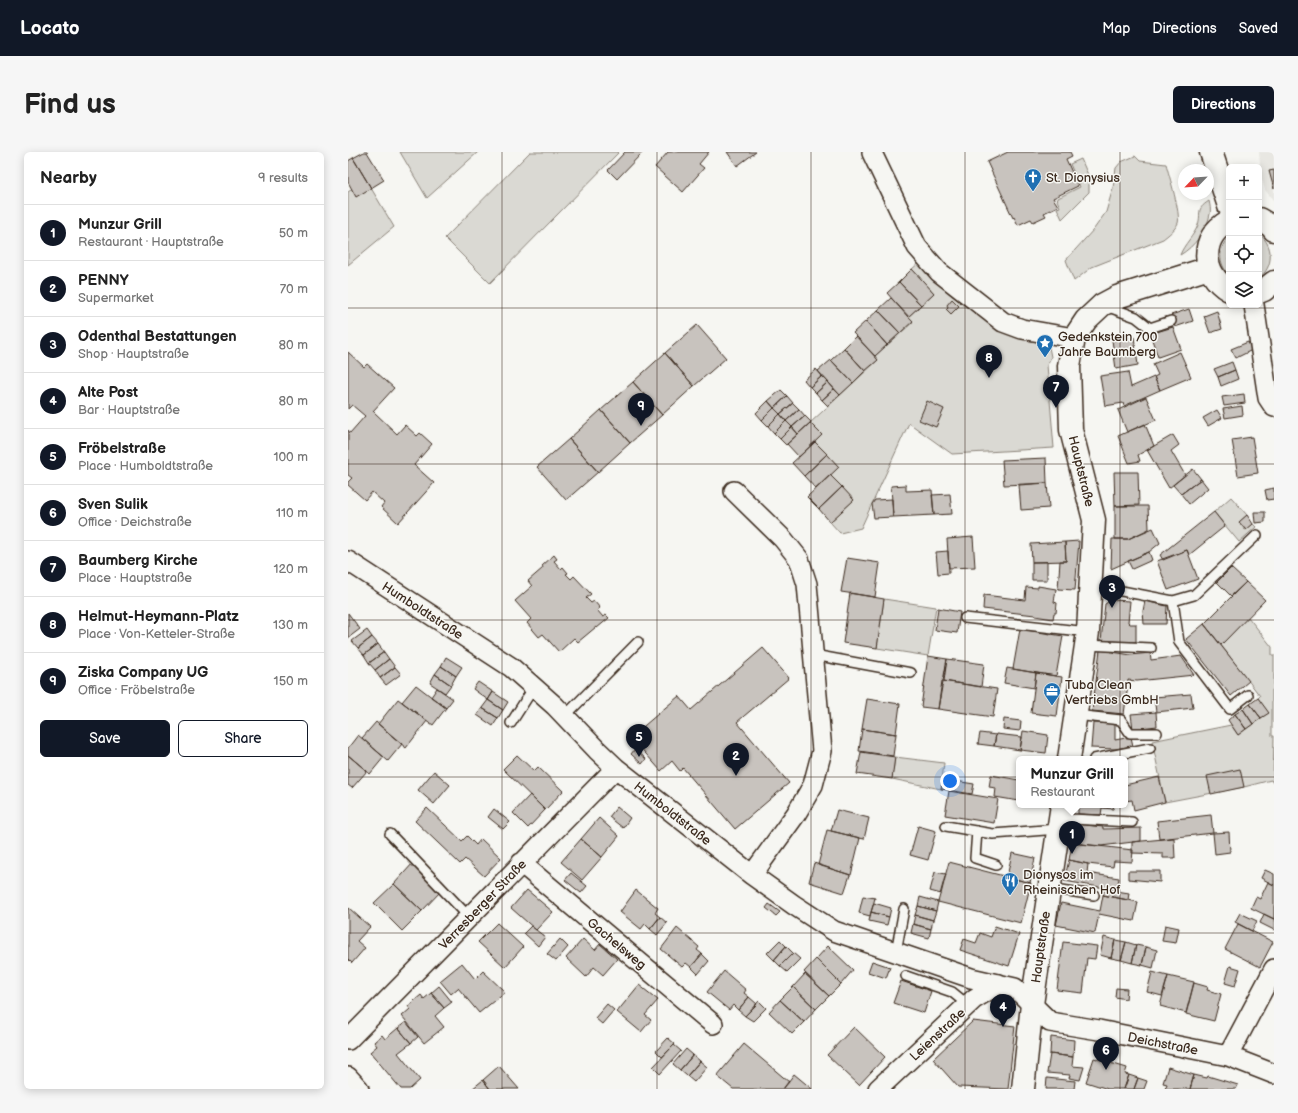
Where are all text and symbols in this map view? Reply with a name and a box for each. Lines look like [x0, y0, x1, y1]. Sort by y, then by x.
text: Locato [20, 17, 80, 40]
text: Map [1102, 20, 1130, 37]
text: Directions [1152, 20, 1217, 37]
text: Saved [1239, 20, 1278, 37]
button: Directions [1173, 86, 1274, 123]
text: Find us [24, 88, 116, 121]
north arrow [1178, 164, 1214, 200]
map controls [1226, 164, 1262, 308]
button: + [1226, 164, 1262, 200]
church icon: St. Dionysius [1023, 167, 1043, 192]
text: Nearby [40, 168, 97, 188]
text: 9 results [258, 170, 308, 186]
place label: St. Dionysius [1046, 170, 1121, 186]
button: − [1226, 200, 1262, 236]
text: Munzur Grill [78, 215, 162, 234]
text: 1 [50, 225, 56, 241]
text: 50 m [279, 225, 308, 241]
text: Restaurant · Hauptstraße [78, 234, 224, 250]
button: locate [1226, 236, 1262, 272]
text: PENNY [78, 271, 129, 290]
button: layers [1226, 272, 1262, 308]
text: 2 [49, 281, 57, 297]
text: 70 m [280, 281, 308, 297]
text: Supermarket [78, 290, 154, 306]
text: Odenthal Bestattungen [78, 327, 237, 346]
place label: Gedenkstein 700 Jahre Baumberg [1058, 329, 1158, 360]
place icon: Gedenkstein 700 Jahre Baumberg [1035, 333, 1055, 358]
text: 3 [49, 337, 57, 353]
text: 80 m [279, 337, 308, 353]
pin: 8 [976, 345, 1002, 378]
text: Shop · Hauptstraße [78, 346, 189, 362]
pin: 7 [1043, 375, 1069, 408]
text: Alte Post [78, 383, 138, 402]
text: 4 [49, 393, 57, 409]
text: 80 m [279, 393, 308, 409]
pin: 9 [628, 393, 654, 426]
text: Bar · Hauptstraße [78, 402, 180, 418]
street label: Hauptstraße [1064, 434, 1098, 509]
text: Fröbelstraße [78, 439, 166, 458]
text: 5 [49, 449, 57, 465]
text: 100 m [273, 449, 308, 465]
text: Place · Humboldtstraße [78, 458, 213, 474]
text: Sven Sulik [78, 495, 148, 514]
text: 6 [49, 505, 57, 521]
text: 110 m [276, 505, 308, 521]
text: Office · Deichstraße [78, 514, 192, 530]
text: Baumberg Kirche [78, 551, 198, 570]
text: 7 [49, 561, 57, 577]
text: 120 m [273, 561, 308, 577]
text: Place · Hauptstraße [78, 570, 192, 586]
pin: 3 [1099, 575, 1125, 608]
street label: Humboldtstraße [379, 579, 466, 643]
text: Helmut-Heymann-Platz [78, 607, 239, 626]
text: 8 [49, 617, 57, 633]
text: 130 m [273, 617, 308, 633]
text: Place · Von-Ketteler-Straße [78, 626, 235, 642]
text: Ziska Company UG [78, 663, 208, 682]
text: 9 [49, 673, 57, 689]
text: 150 m [274, 673, 308, 689]
place label: Tuba Clean Vertriebs GmbH [1065, 677, 1159, 708]
office icon: Tuba Clean Vertriebs GmbH [1042, 681, 1062, 706]
text: Office · Fröbelstraße [78, 682, 195, 698]
button: Save [40, 720, 170, 757]
button: Share [178, 720, 308, 757]
pin: 5 [626, 724, 652, 757]
pin: 2 [723, 743, 749, 776]
popup [1016, 756, 1128, 808]
text: Munzur Grill [1030, 765, 1114, 784]
your location [940, 771, 960, 791]
street label: Humboldtstraße [631, 779, 714, 849]
text: Restaurant [1030, 784, 1095, 800]
pin: 1 [1059, 821, 1085, 854]
street label: Verresberger Straße [436, 856, 530, 953]
place label: Dionysos im Rheinischen Hof [1023, 867, 1121, 898]
restaurant icon: Dionysos im Rheinischen Hof [1000, 871, 1020, 896]
street label: Hauptstraße [1028, 910, 1054, 984]
street label: Gachelsweg [584, 914, 649, 973]
pin: 4 [990, 994, 1016, 1027]
street label: Leienstraße [907, 1005, 969, 1064]
street label: Deichstraße [1126, 1029, 1200, 1059]
pin: 6 [1093, 1037, 1119, 1070]

